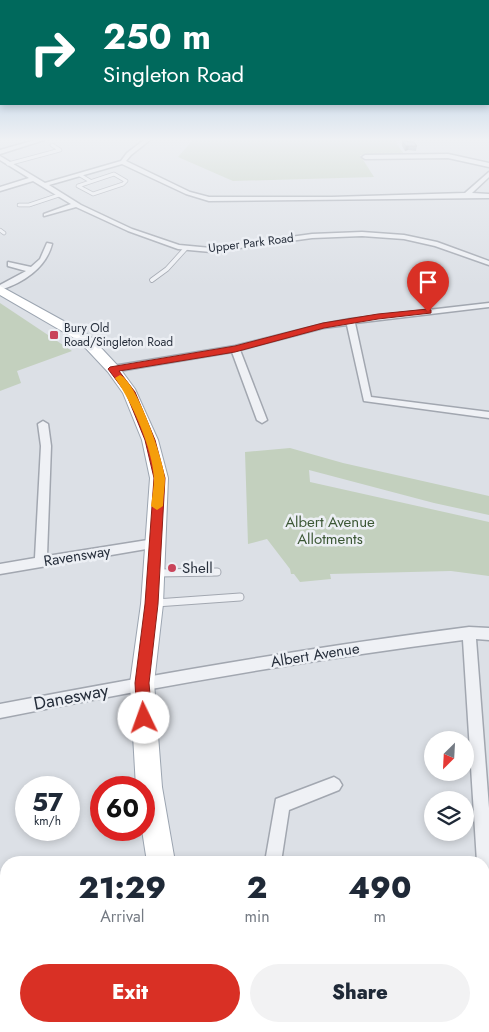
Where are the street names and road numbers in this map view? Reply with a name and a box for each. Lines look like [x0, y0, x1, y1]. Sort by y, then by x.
street label: Upper Park Road [207, 229, 295, 257]
street label: Ravensway [42, 540, 112, 572]
street label: Albert Avenue [269, 637, 361, 673]
street label: Danesway [31, 677, 111, 717]

